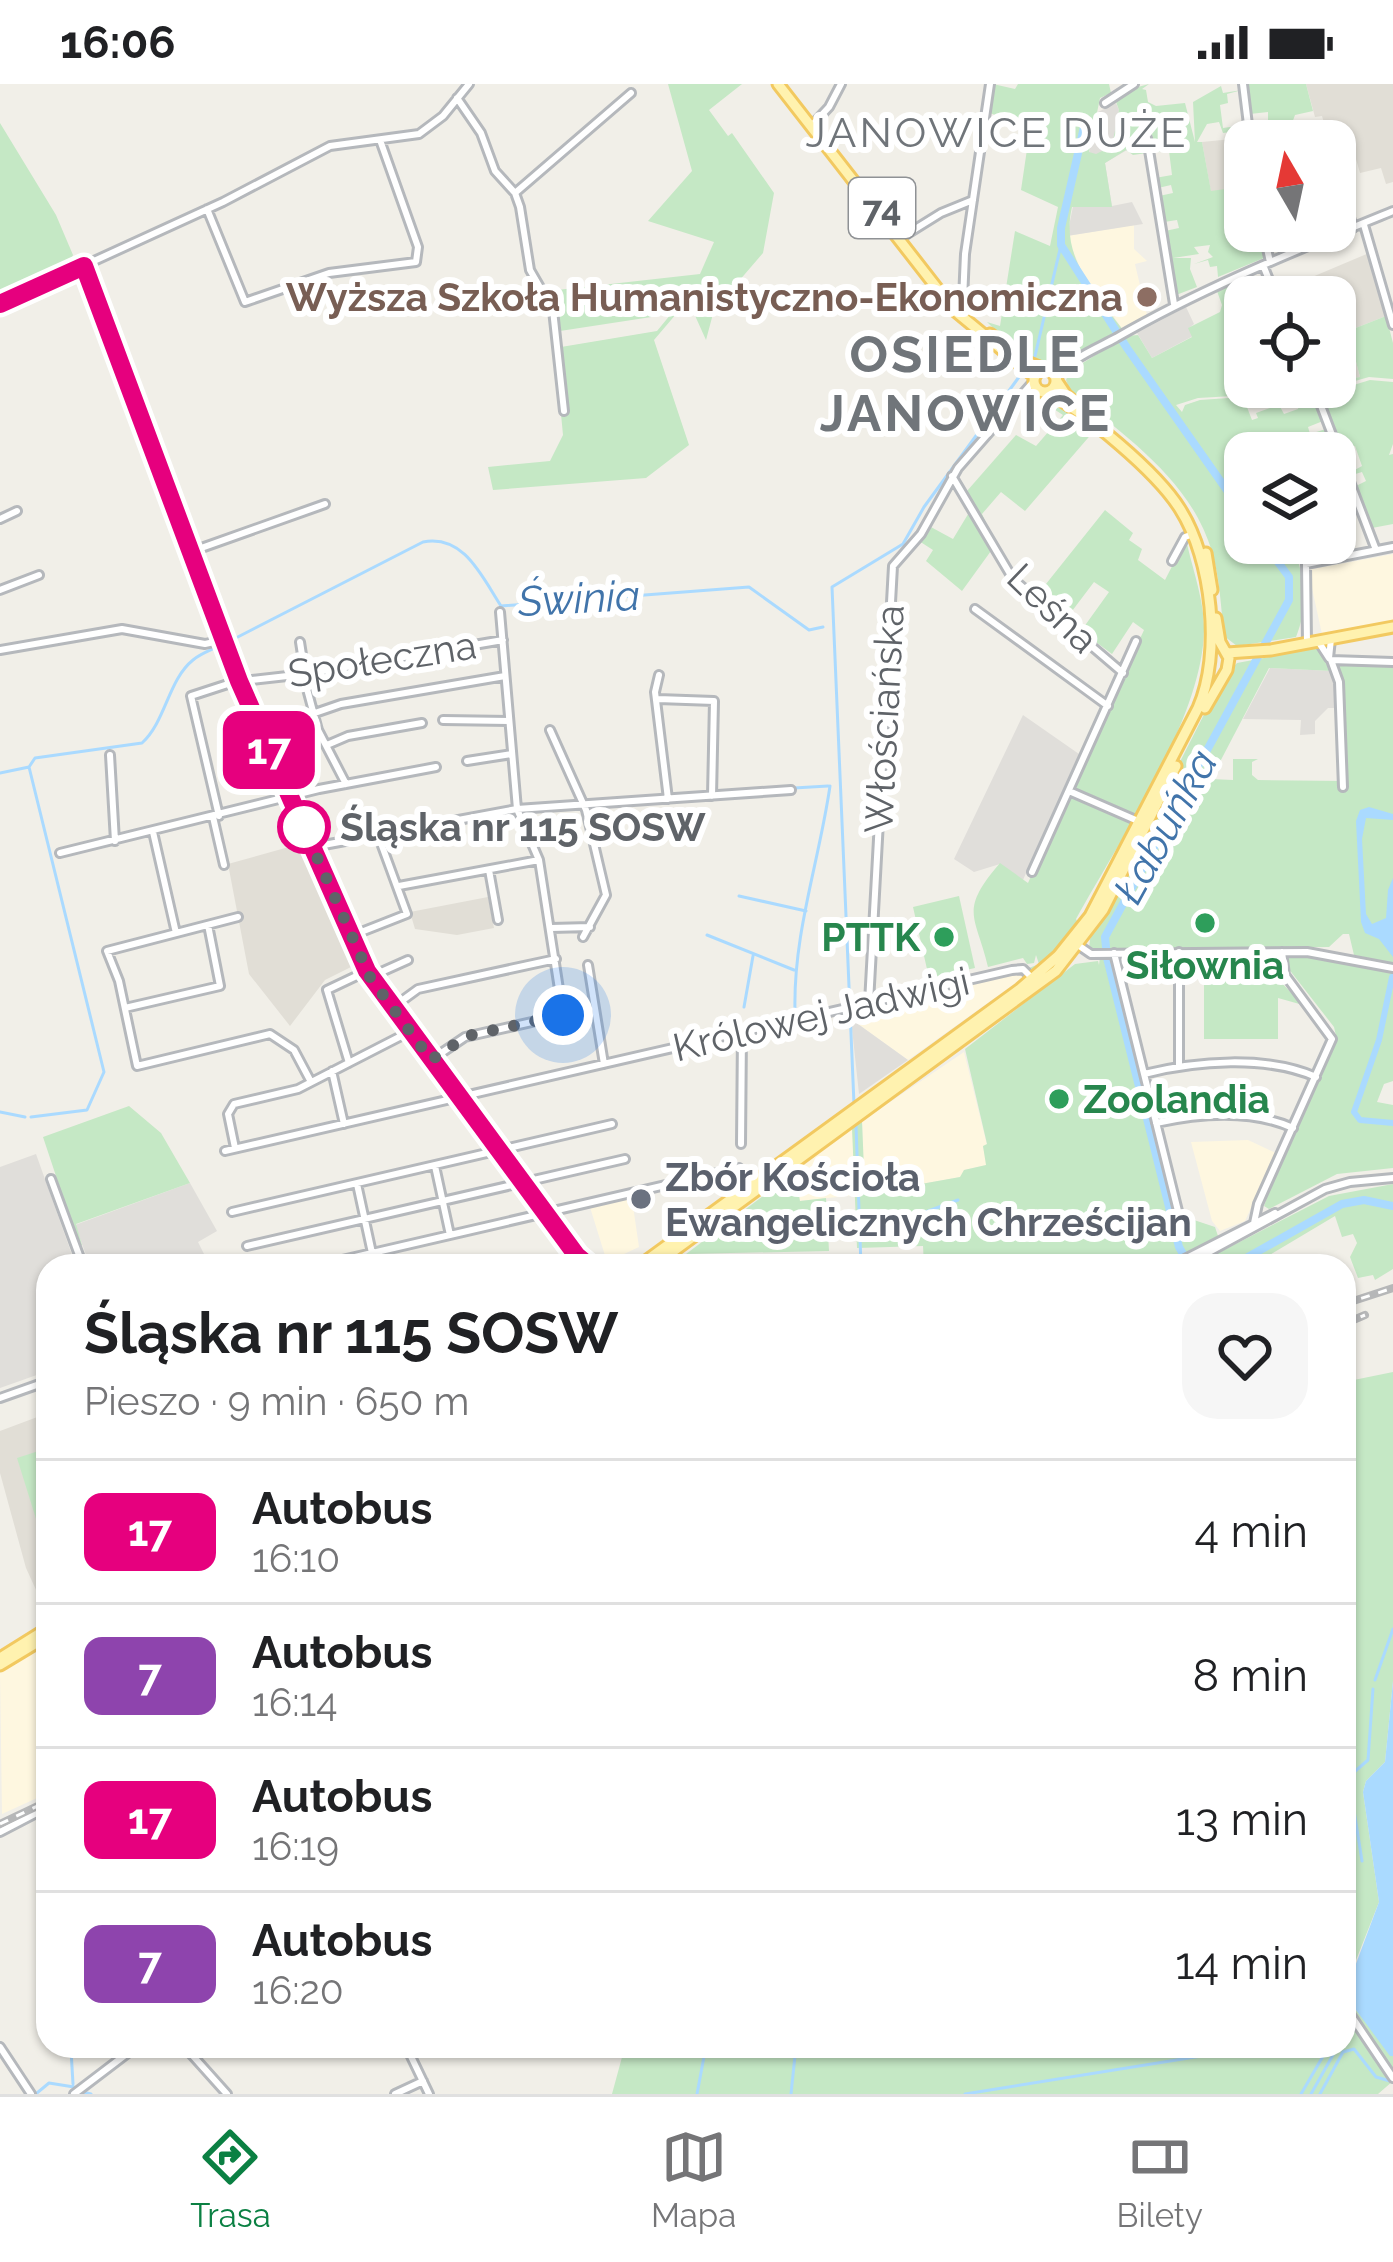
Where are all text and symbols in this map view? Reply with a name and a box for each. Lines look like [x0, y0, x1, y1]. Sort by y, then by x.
text: 16:06 [60, 16, 176, 69]
district label: JANOWICE DUŻE [806, 108, 1188, 157]
north arrow [1224, 120, 1356, 252]
map controls [1224, 120, 1356, 564]
road number: 74 [849, 178, 915, 238]
place label: Wyższa Szkoła Humanistyczno-Ekonomiczna [286, 274, 1123, 320]
button: locate [1224, 276, 1356, 408]
marker: Wyższa Szkoła Humanistyczno-Ekonomiczna [1134, 284, 1160, 310]
district label: OSIEDLE JANOWICE [820, 324, 1112, 443]
button: layers [1224, 432, 1356, 564]
street label: Leśna [998, 554, 1108, 662]
water label: Świnia [516, 571, 641, 626]
street label: Włościańska [855, 604, 913, 834]
street label: Społeczna [285, 621, 479, 697]
line badge: 17 [215, 711, 323, 789]
text: 17 [247, 725, 291, 774]
water label: Łabuńka [1103, 741, 1227, 911]
marker: Śląska nr 115 SOSW [279, 802, 329, 852]
place label: Śląska nr 115 SOSW [340, 804, 706, 850]
marker: Siłownia [1192, 910, 1218, 936]
place label: PTTK [821, 914, 921, 960]
marker: PTTK [931, 924, 957, 950]
place label: Siłownia [1126, 942, 1284, 988]
street label: Królowej Jadwigi [668, 958, 974, 1070]
your location [533, 985, 593, 1045]
place label: Zoolandia [1083, 1076, 1270, 1122]
marker: Zoolandia [1046, 1086, 1072, 1112]
place label: Zbór Kościoła Ewangelicznych Chrześcijan [665, 1154, 1192, 1245]
marker: Zbór Kościoła Ewangelicznych Chrześcijan [628, 1186, 654, 1212]
button: heart [1182, 1293, 1308, 1419]
text: Śląska nr 115 SOSW [84, 1299, 618, 1366]
text: Pieszo · 9 min · 650 m [84, 1378, 469, 1424]
text: Autobus [252, 1482, 432, 1535]
text: 4 min [1195, 1505, 1308, 1558]
text: 17 [128, 1507, 172, 1556]
text: 16:10 [252, 1535, 340, 1581]
text: Autobus [252, 1626, 432, 1679]
text: 8 min [1192, 1649, 1308, 1702]
text: 7 [138, 1651, 162, 1700]
text: 16:14 [252, 1679, 338, 1725]
text: Autobus [252, 1770, 432, 1823]
text: 13 min [1176, 1793, 1308, 1846]
text: 17 [128, 1795, 172, 1844]
text: 16:19 [252, 1823, 339, 1869]
text: Autobus [252, 1914, 432, 1967]
text: 14 min [1175, 1937, 1308, 1990]
text: 7 [138, 1939, 162, 1988]
text: 16:20 [252, 1967, 344, 2013]
tab: Trasa [190, 2124, 271, 2235]
tab: Mapa [651, 2124, 736, 2235]
tab: Bilety [1117, 2124, 1203, 2235]

